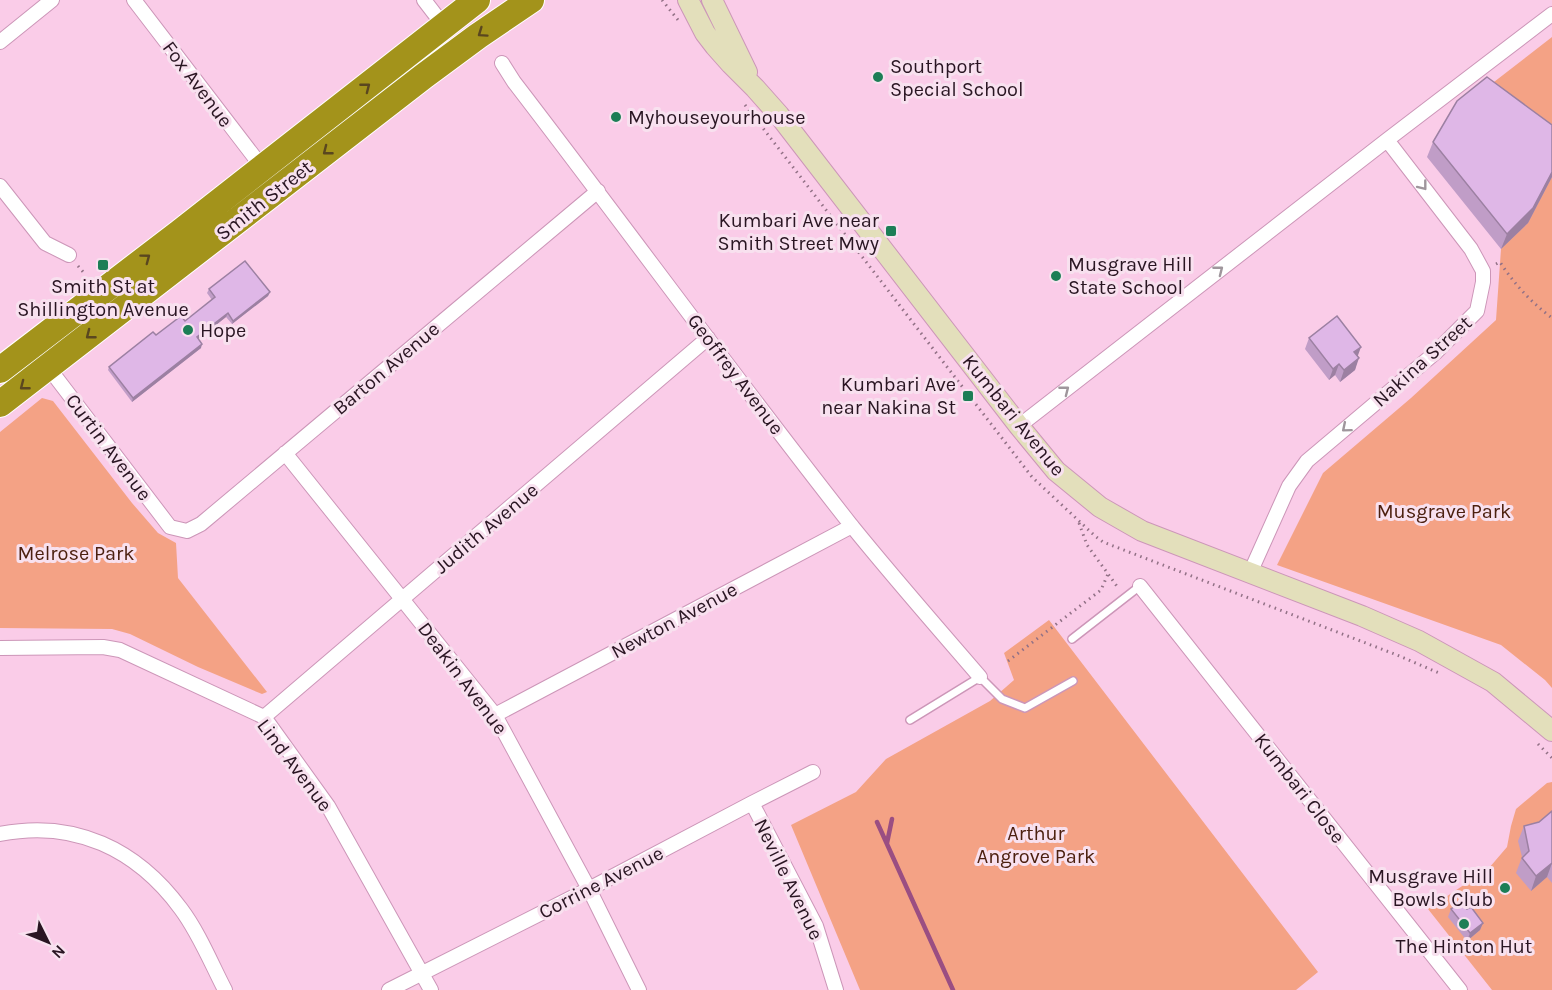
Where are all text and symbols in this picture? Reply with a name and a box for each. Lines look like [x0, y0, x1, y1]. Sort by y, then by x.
one-way arrow [478, 26, 489, 37]
street label: Fox Avenue [158, 37, 237, 132]
place label: Southport Special School [890, 55, 1024, 101]
marker: Southport Special School [871, 70, 885, 84]
one-way arrow [360, 83, 371, 94]
place label: Myhouseyourhouse [628, 106, 806, 129]
marker: Myhouseyourhouse [609, 110, 623, 124]
one-way arrow [323, 144, 334, 155]
street label: Smith Street [212, 155, 317, 245]
one-way arrow [1415, 180, 1426, 191]
place label: Kumbari Ave near Smith Street Mwy [718, 209, 880, 255]
marker: Kumbari Ave near Smith Street Mwy [884, 224, 898, 238]
place label: Musgrave Hill State School [1068, 253, 1193, 299]
one-way arrow [140, 255, 151, 266]
marker: Smith St at Shillington Avenue [96, 258, 110, 272]
one-way arrow [1213, 267, 1224, 278]
marker: Musgrave Hill State School [1049, 269, 1063, 283]
place label: Smith St at Shillington Avenue [17, 275, 189, 321]
street label: Geoffrey Avenue [683, 309, 788, 439]
street label: Nakina Street [1368, 311, 1477, 412]
street label: Barton Avenue [328, 317, 444, 420]
place label: Hope [200, 319, 246, 342]
marker: Hope [181, 323, 195, 337]
one-way arrow [86, 327, 97, 338]
street label: Kumbari Avenue [958, 350, 1070, 481]
place label: Kumbari Ave near Nakina St [821, 373, 956, 419]
one-way arrow [20, 378, 31, 389]
one-way arrow [1059, 386, 1070, 397]
street label: Curtin Avenue [61, 389, 156, 505]
marker: Kumbari Ave near Nakina St [961, 389, 975, 403]
one-way arrow [1342, 421, 1353, 432]
street label: Judith Avenue [430, 478, 543, 578]
park label: Musgrave Park [1377, 500, 1511, 523]
park label: Melrose Park [17, 542, 135, 565]
street label: Newton Avenue [607, 578, 741, 663]
street label: Deakin Avenue [413, 618, 512, 739]
street label: Lind Avenue [252, 715, 337, 816]
street label: Kumbari Close [1249, 729, 1350, 848]
street label: Neville Avenue [749, 815, 828, 944]
park label: Arthur Angrove Park [977, 822, 1095, 868]
street label: Corrine Avenue [535, 841, 667, 924]
place label: Musgrave Hill Bowls Club [1368, 865, 1493, 911]
marker: Musgrave Hill Bowls Club [1498, 881, 1512, 895]
north arrow [18, 912, 78, 972]
marker: The Hinton Hut [1457, 917, 1471, 931]
place label: The Hinton Hut [1396, 935, 1533, 958]
text: N [48, 941, 69, 963]

